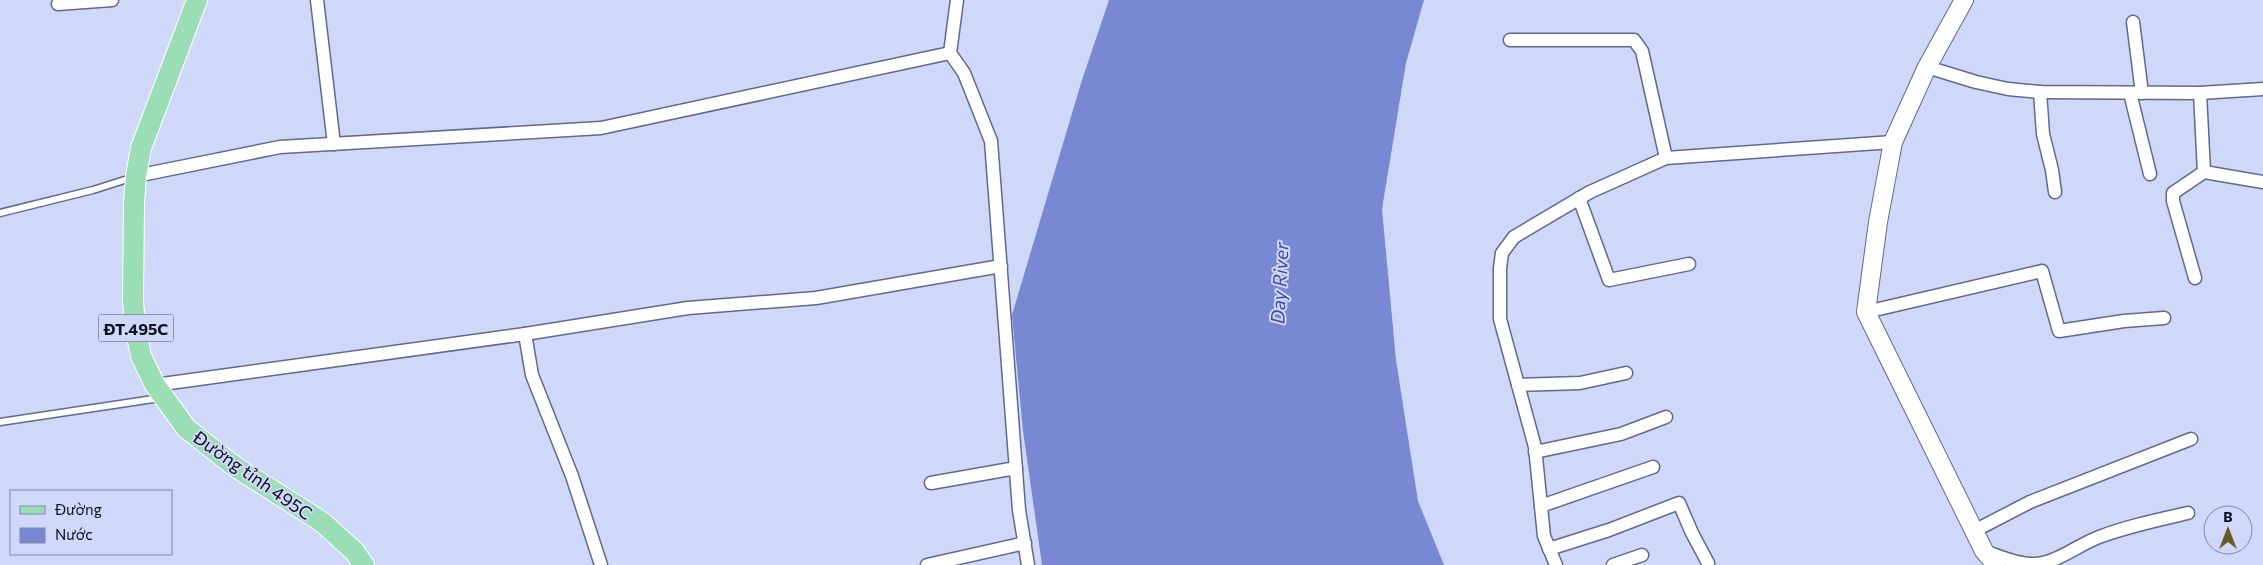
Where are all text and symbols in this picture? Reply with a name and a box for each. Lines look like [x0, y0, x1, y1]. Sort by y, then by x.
water label: Day River [1265, 240, 1293, 324]
road number: ĐT.495C [98, 314, 174, 342]
street label: Đường tỉnh 495C [189, 425, 317, 524]
legend [10, 490, 172, 555]
text: Đường [54, 500, 102, 518]
north arrow [2203, 505, 2253, 555]
text: B [2223, 508, 2233, 525]
text: Nước [55, 525, 93, 543]

